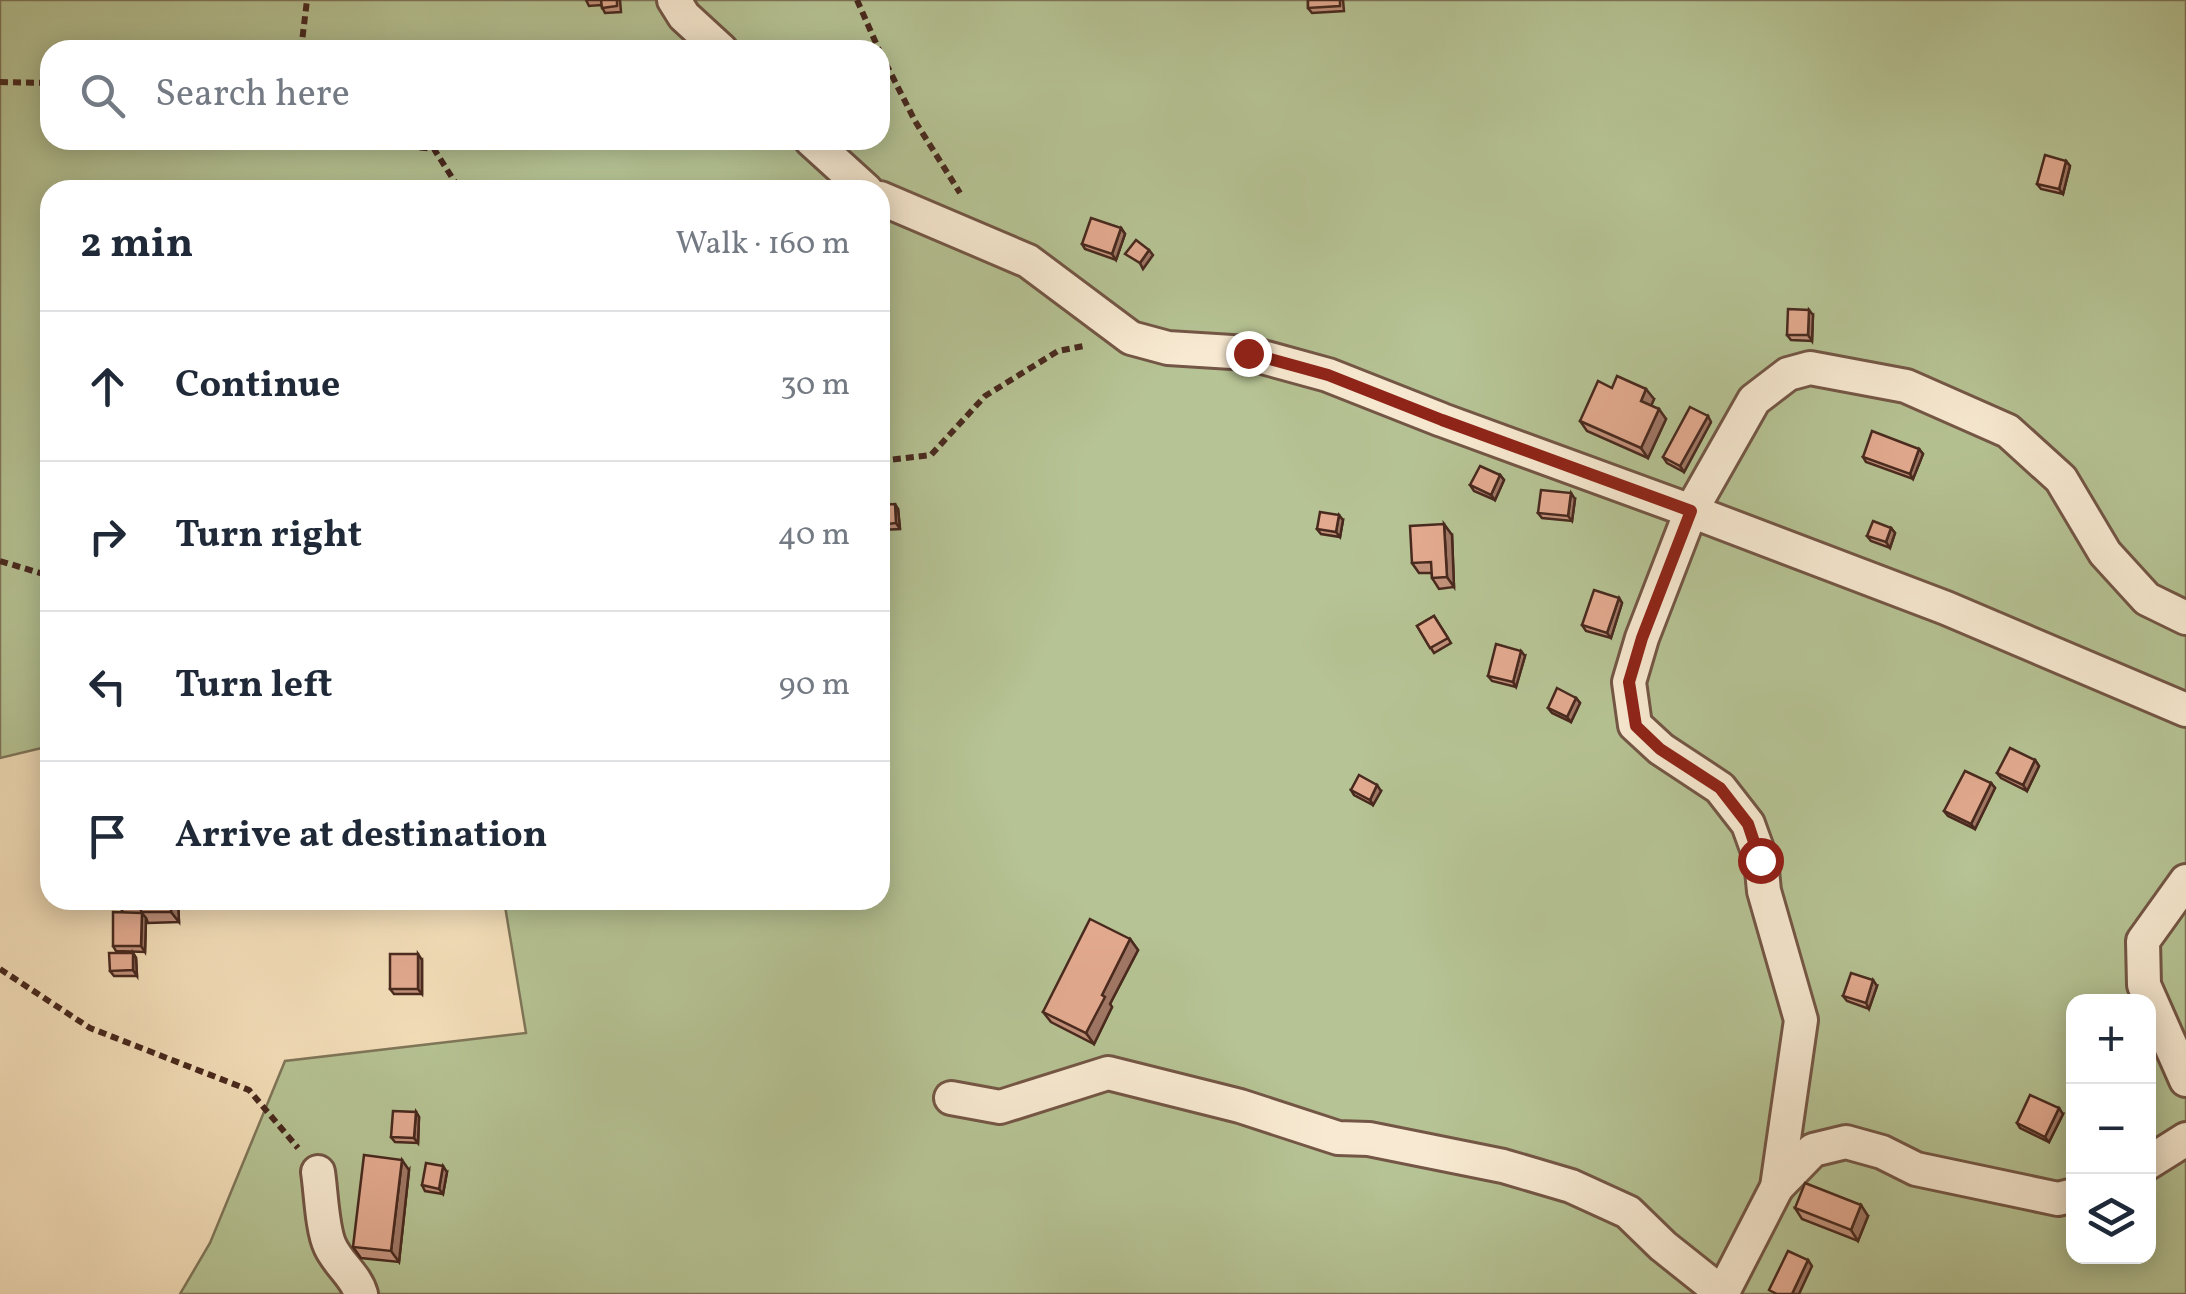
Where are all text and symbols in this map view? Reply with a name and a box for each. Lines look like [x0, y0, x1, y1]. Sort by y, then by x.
search box [40, 40, 890, 150]
icon: search [75, 68, 130, 123]
text: Search here [155, 69, 350, 122]
text: 2 min [80, 216, 193, 275]
text: Walk · 160 m [676, 223, 850, 267]
route end [1226, 331, 1272, 377]
icon: ahead [80, 359, 135, 414]
text: Continue [175, 360, 340, 413]
text: 30 m [780, 364, 850, 408]
icon: right [80, 509, 135, 564]
text: Turn right [175, 510, 362, 563]
text: 40 m [778, 514, 850, 558]
icon: left [80, 659, 135, 714]
text: Turn left [175, 660, 332, 713]
text: 90 m [779, 664, 850, 708]
icon: arrive [80, 809, 135, 864]
text: Arrive at destination [175, 810, 548, 863]
route start [1738, 838, 1784, 884]
map controls [2066, 994, 2156, 1264]
button: + [2066, 994, 2156, 1084]
button: − [2066, 1084, 2156, 1174]
button: layers [2066, 1174, 2156, 1264]

